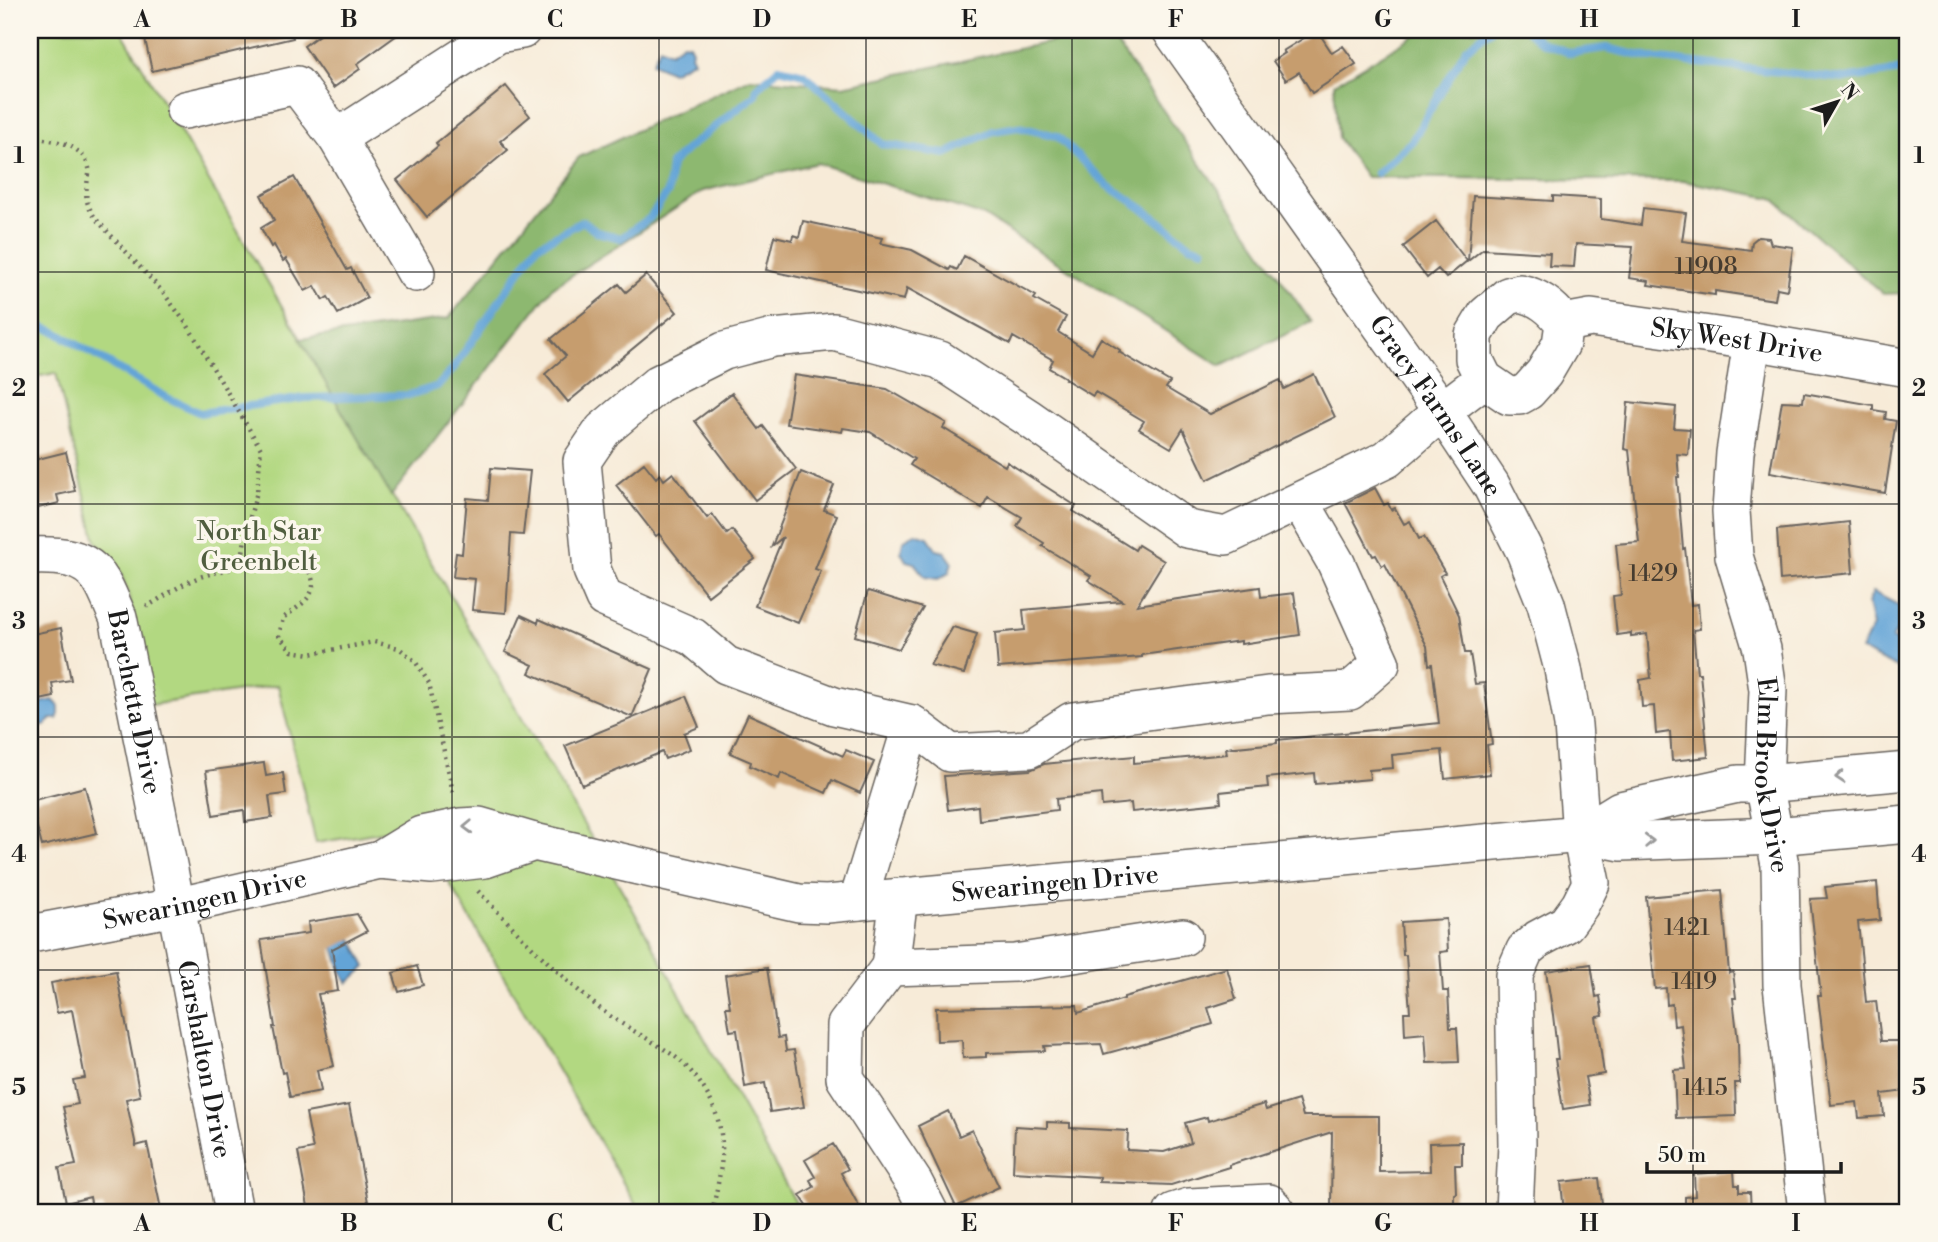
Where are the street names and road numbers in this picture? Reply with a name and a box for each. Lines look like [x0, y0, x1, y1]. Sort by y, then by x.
street label: Gracy Farms Lane [1362, 309, 1509, 502]
street label: Sky West Drive [1649, 312, 1825, 370]
street label: Barchetta Drive [100, 606, 168, 797]
street label: Elm Brook Drive [1747, 675, 1795, 873]
street label: Swearingen Drive [950, 858, 1160, 909]
street label: Swearingen Drive [100, 862, 310, 937]
street label: Carshalton Drive [170, 958, 238, 1161]

